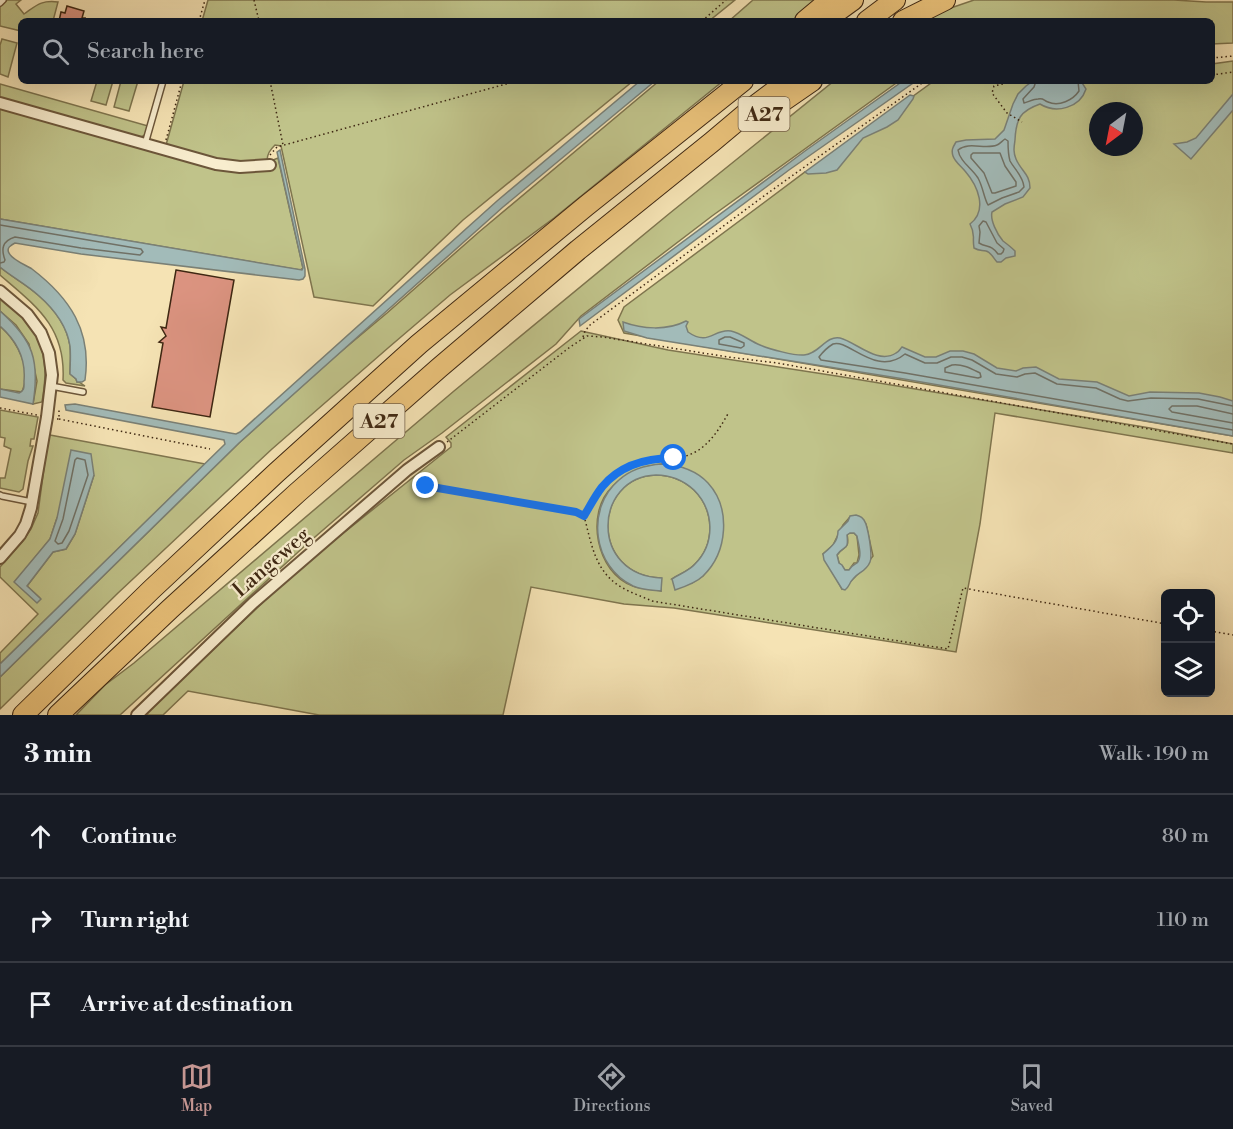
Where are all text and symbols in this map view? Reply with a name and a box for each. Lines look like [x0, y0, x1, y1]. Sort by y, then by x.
search box [18, 18, 1215, 84]
icon: search [39, 35, 72, 68]
text: Search here [87, 38, 204, 65]
road number: A27 [738, 97, 789, 131]
north arrow [1089, 102, 1143, 156]
road number: A27 [354, 404, 404, 438]
route start [660, 444, 686, 470]
route end [412, 472, 438, 498]
street label: Langeweg [228, 522, 316, 603]
map controls [1161, 589, 1215, 697]
button: locate [1161, 589, 1215, 643]
button: layers [1161, 643, 1215, 697]
text: 3 min [24, 738, 92, 770]
text: Walk · 190 m [1099, 742, 1209, 767]
icon: ahead [24, 820, 57, 853]
text: Continue [81, 823, 177, 850]
text: 80 m [1162, 824, 1209, 849]
icon: right [24, 904, 57, 937]
text: Turn right [81, 907, 189, 934]
text: 110 m [1157, 908, 1209, 933]
icon: arrive [24, 988, 57, 1021]
text: Arrive at destination [81, 991, 293, 1018]
tab: Map [180, 1060, 213, 1116]
tab: Directions [573, 1060, 651, 1116]
tab: Saved [1011, 1060, 1053, 1116]

